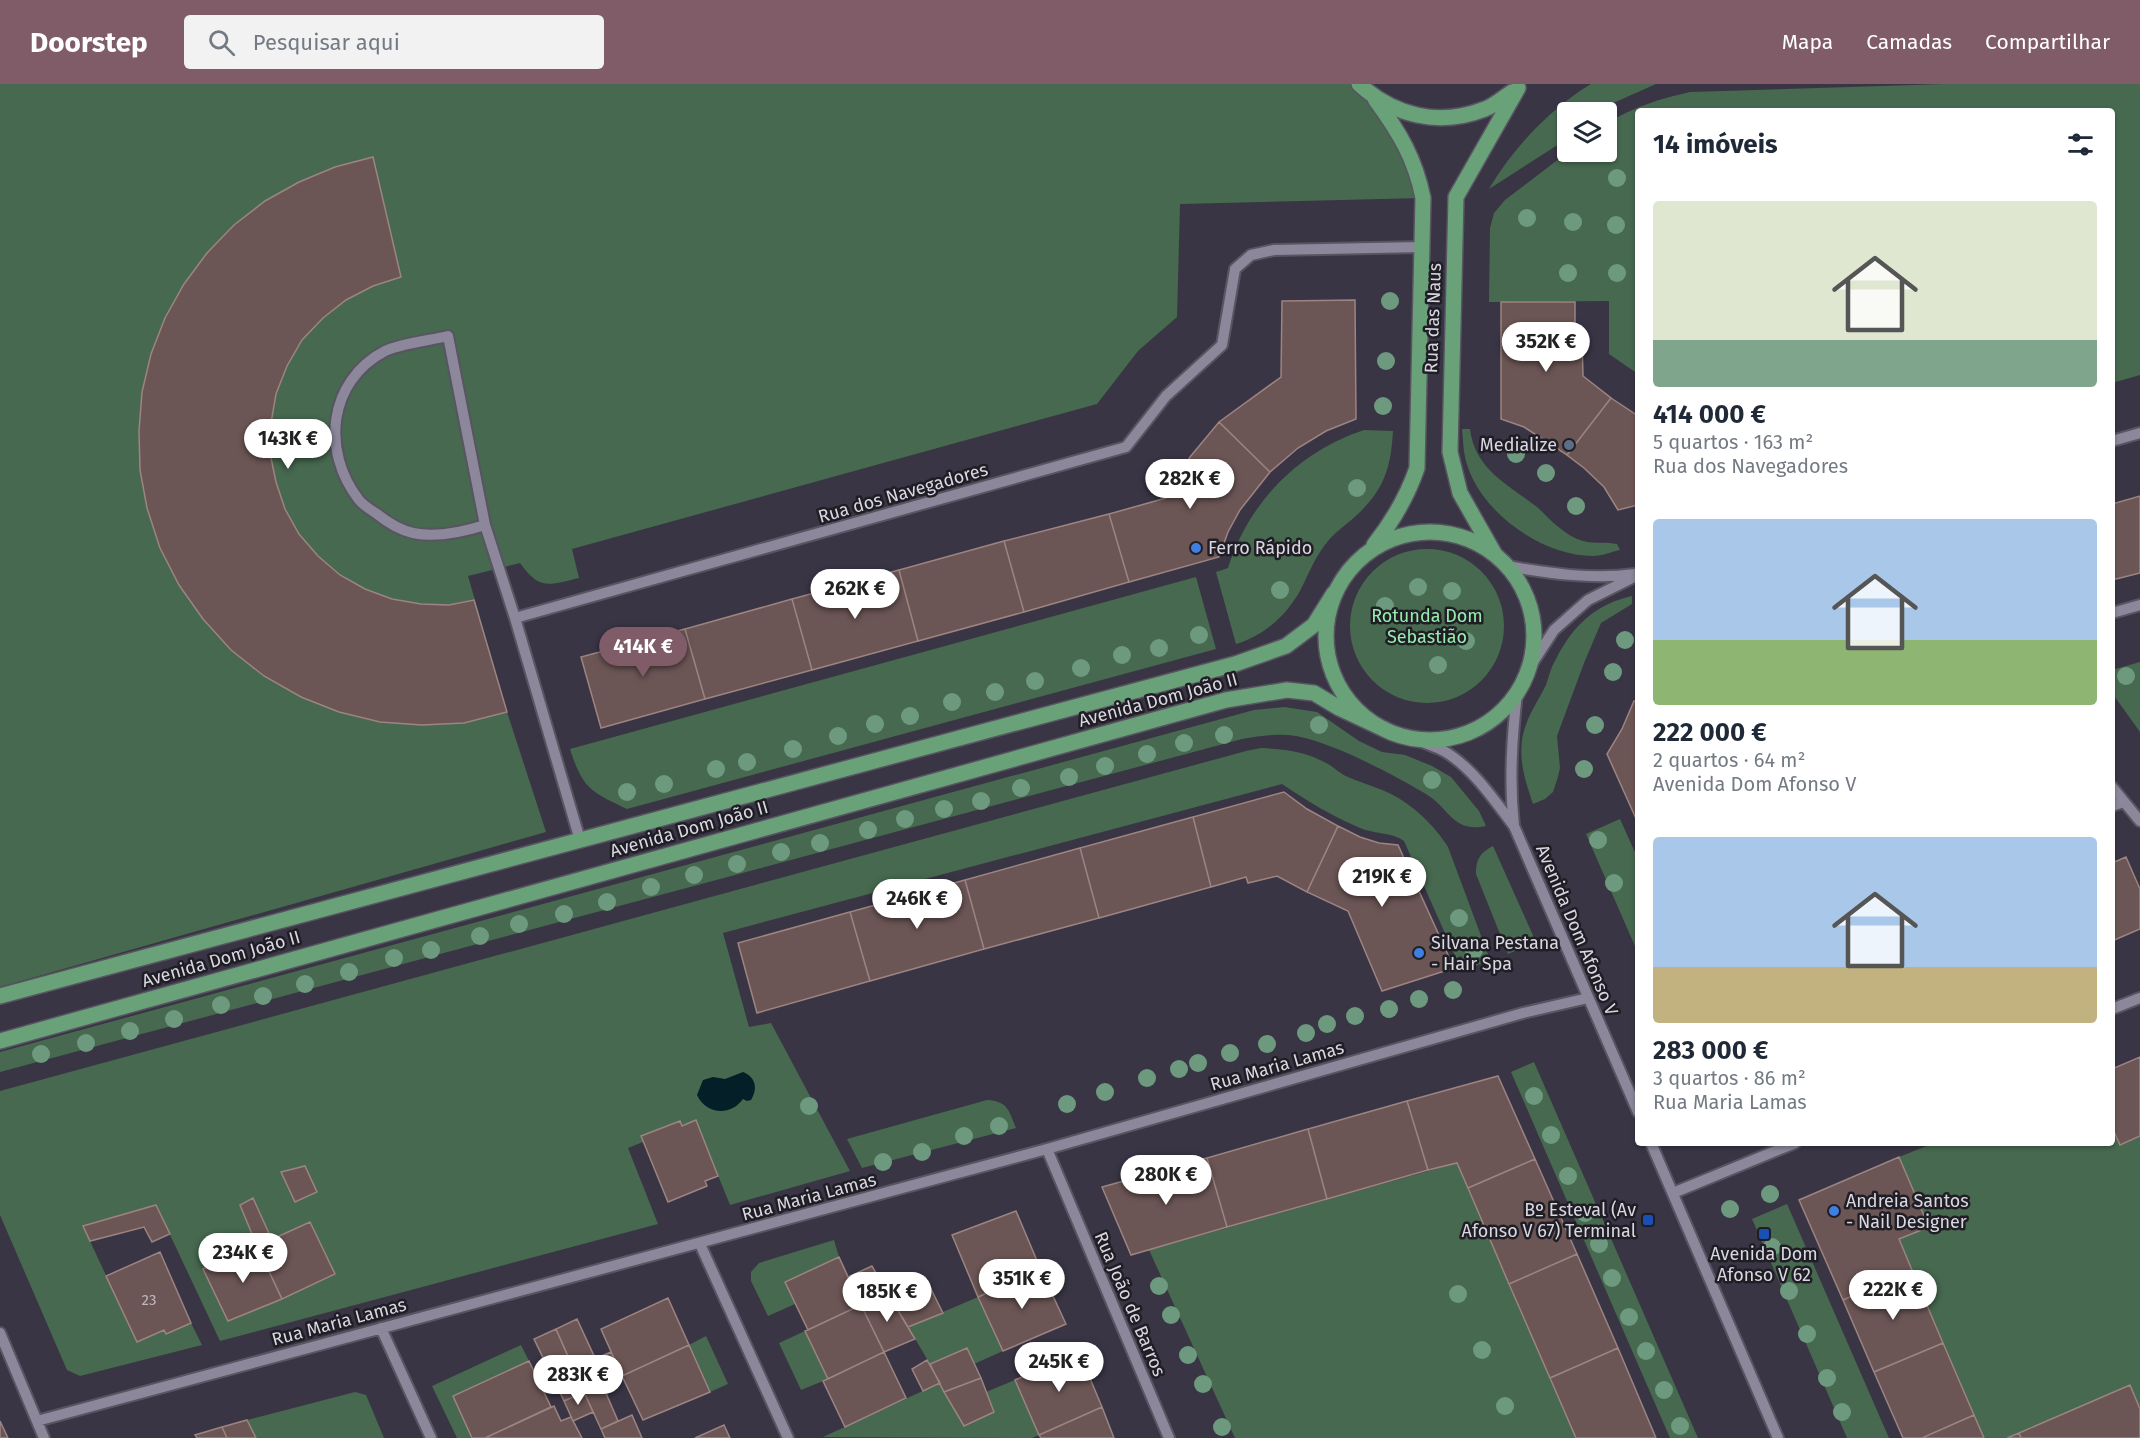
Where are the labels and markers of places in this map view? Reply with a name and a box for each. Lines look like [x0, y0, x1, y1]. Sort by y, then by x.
pin: 352K € [1497, 322, 1595, 373]
pin: 143K € [239, 419, 337, 470]
place label: Medialize [1480, 434, 1557, 456]
marker: Medialize [1562, 438, 1576, 452]
pin: 282K € [1141, 459, 1239, 510]
place label: Ferro Rápido [1208, 537, 1312, 559]
marker: Ferro Rápido [1189, 541, 1203, 555]
pin: 262K € [806, 569, 904, 620]
pin: 414K € [594, 627, 692, 678]
pin: 219K € [1333, 857, 1431, 908]
pin: 246K € [868, 879, 966, 930]
place label: Silvana Pestana - Hair Spa [1431, 932, 1559, 975]
marker: Silvana Pestana - Hair Spa [1412, 946, 1426, 960]
pin: 280K € [1117, 1155, 1215, 1206]
place label: Andreia Santos - Nail Designer [1846, 1190, 1969, 1233]
place label: Bº Esteval (Av Afonso V 67) Terminal [1462, 1199, 1636, 1242]
marker: Andreia Santos - Nail Designer [1827, 1204, 1841, 1218]
marker: Bº Esteval (Av Afonso V 67) Terminal [1641, 1213, 1655, 1227]
marker: Avenida Dom Afonso V 62 [1757, 1227, 1771, 1241]
pin: 234K € [194, 1233, 292, 1284]
place label: Avenida Dom Afonso V 62 [1710, 1243, 1818, 1286]
pin: 351K € [973, 1259, 1071, 1310]
pin: 222K € [1844, 1270, 1942, 1321]
pin: 185K € [838, 1272, 936, 1323]
pin: 245K € [1010, 1342, 1108, 1393]
pin: 283K € [529, 1355, 627, 1406]

